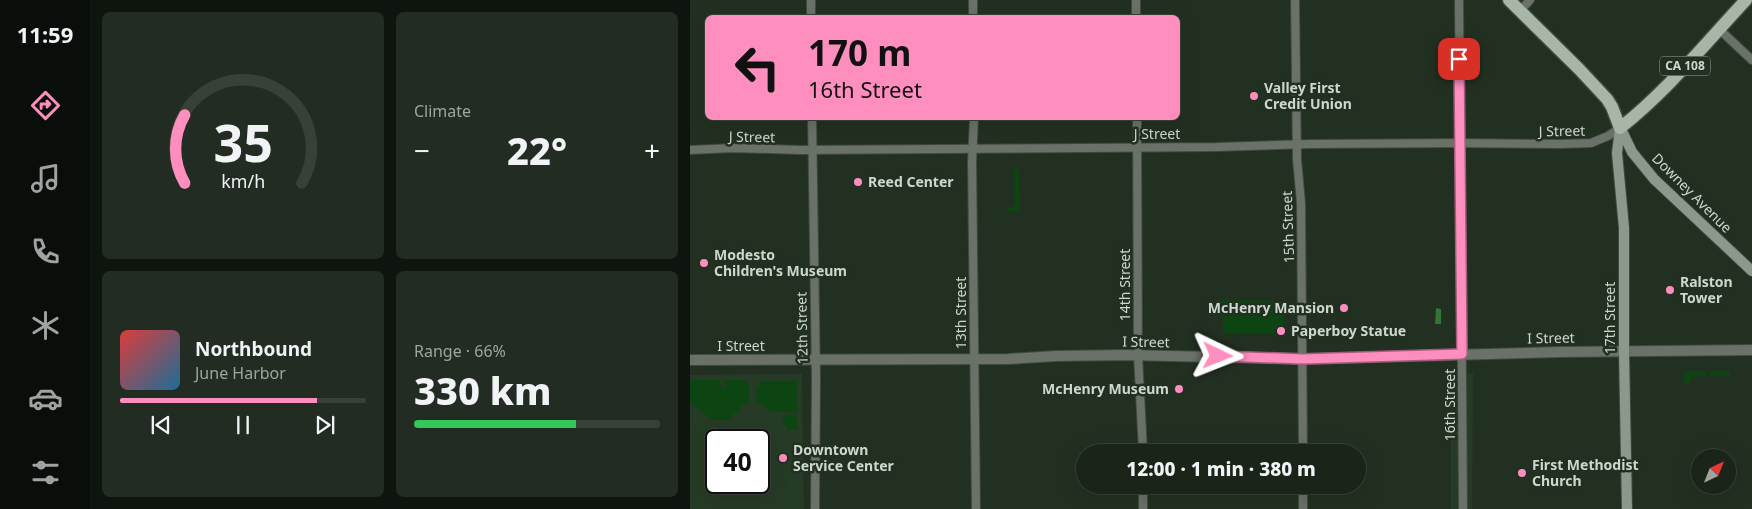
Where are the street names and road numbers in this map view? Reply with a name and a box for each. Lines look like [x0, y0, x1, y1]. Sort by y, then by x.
road number: CA 108 [1660, 56, 1710, 76]
street label: J Street [1537, 121, 1585, 140]
street label: J Street [1132, 124, 1180, 143]
street label: J Street [727, 127, 775, 146]
street label: Downey Avenue [1648, 149, 1736, 237]
street label: 15th Street [1277, 190, 1298, 264]
street label: 14th Street [1115, 249, 1134, 321]
street label: 13th Street [951, 277, 970, 349]
street label: 17th Street [1600, 282, 1619, 354]
street label: 12th Street [791, 292, 812, 364]
street label: I Street [1527, 328, 1575, 347]
street label: I Street [1122, 332, 1170, 351]
street label: I Street [717, 336, 765, 355]
street label: 16th Street [1440, 369, 1459, 441]

